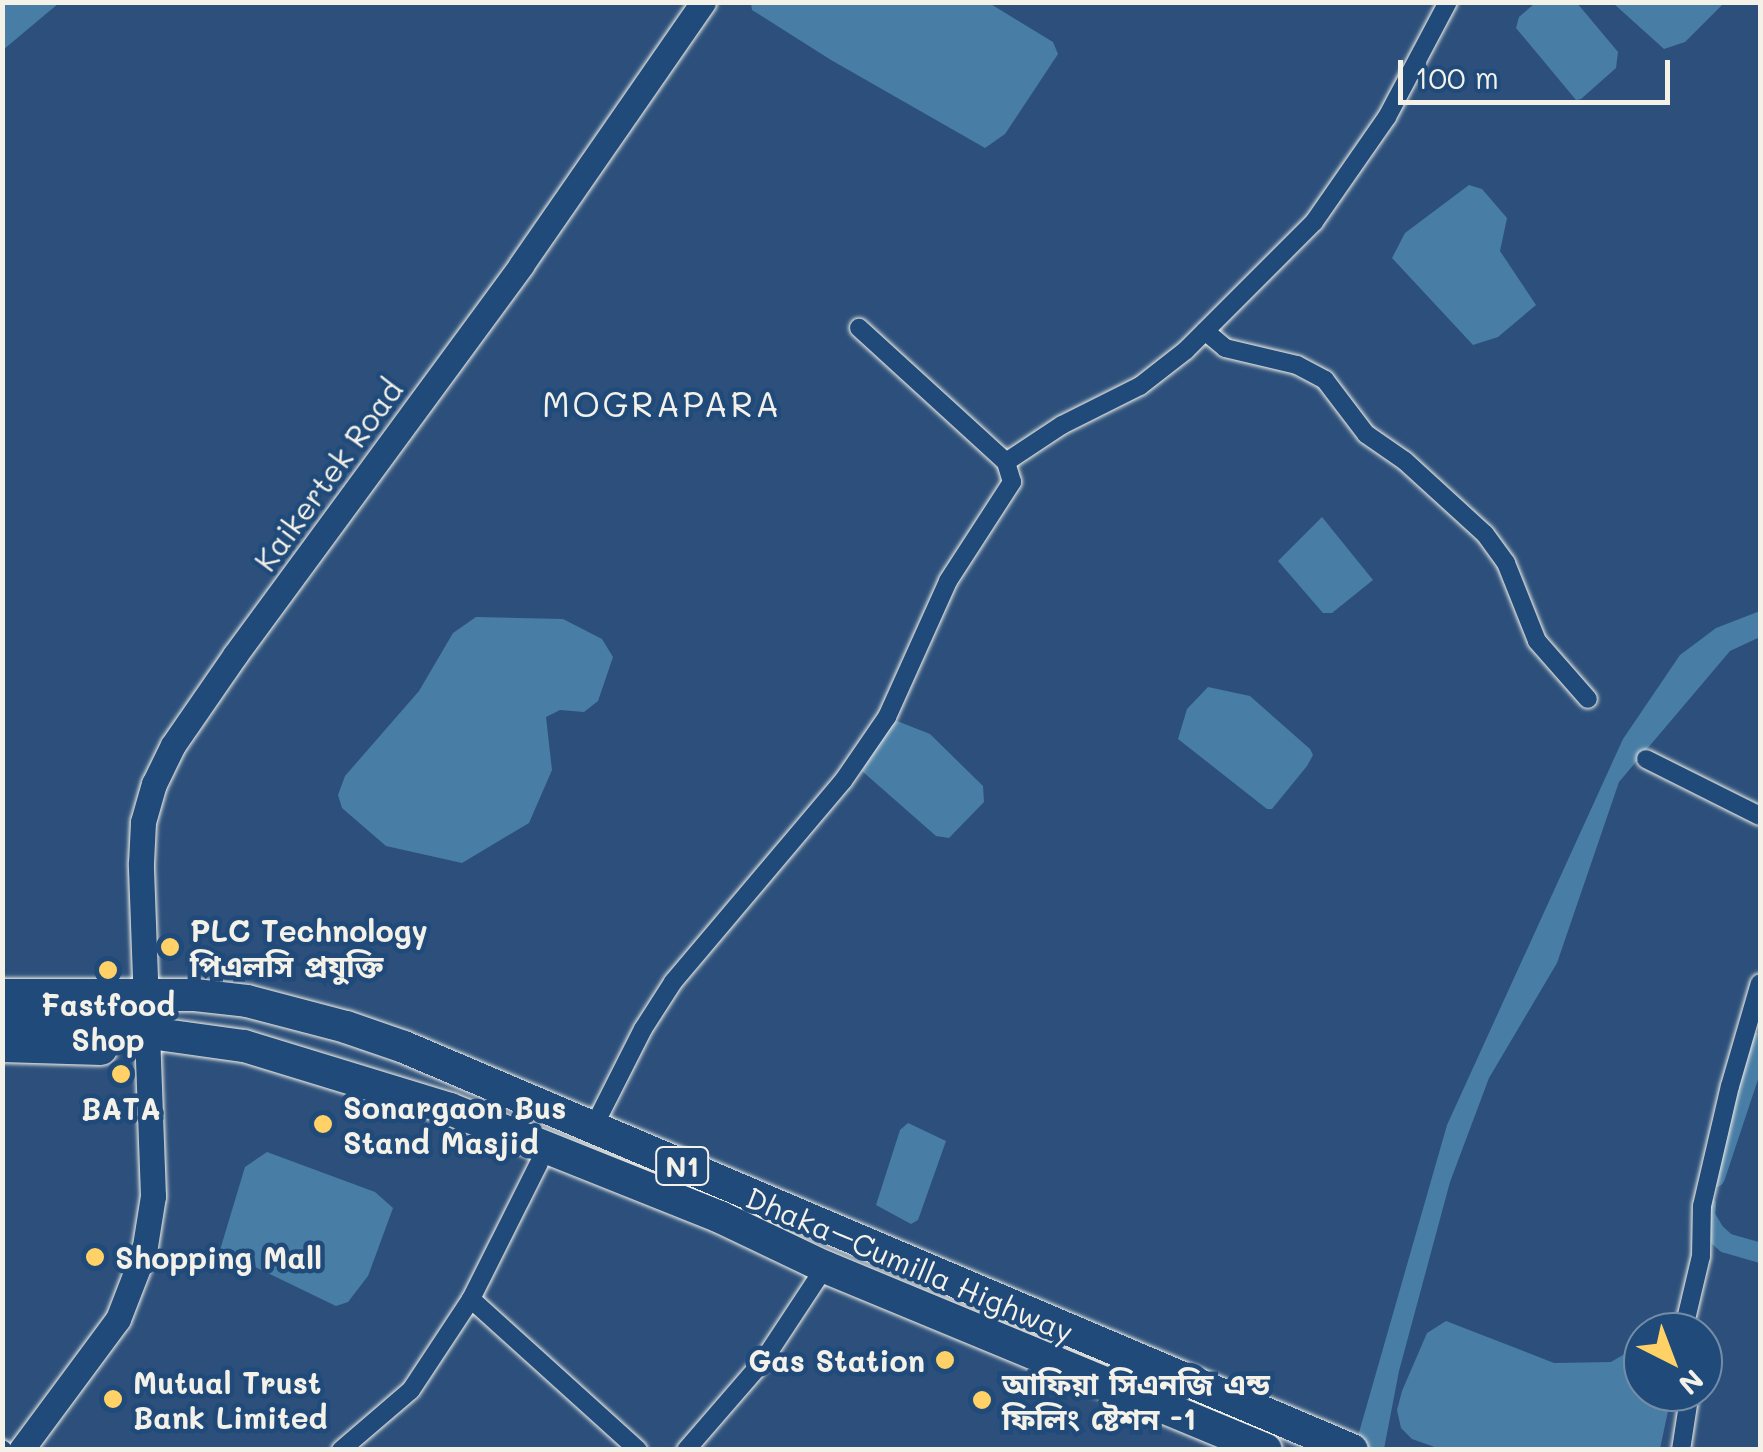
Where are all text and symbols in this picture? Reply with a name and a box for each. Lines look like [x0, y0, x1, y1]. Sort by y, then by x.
scale bar [1403, 40, 1676, 102]
text: 100 m [1415, 57, 1499, 97]
street label: Kaikertek Road [247, 372, 409, 578]
district label: MOGRAPARA [542, 382, 782, 424]
place label: PLC Technology পিএলসি প্রযুক্তি [190, 912, 428, 982]
marker: PLC Technology পিএলসি প্রযুক্তি [159, 936, 181, 958]
marker: Fastfood Shop [97, 959, 119, 981]
place label: Fastfood Shop [41, 986, 175, 1056]
marker: BATA [110, 1063, 132, 1085]
place label: Sonargaon Bus Stand Masjid [343, 1089, 566, 1160]
place label: BATA [81, 1090, 161, 1126]
marker: Sonargaon Bus Stand Masjid [312, 1113, 334, 1135]
road number: N1 [654, 1143, 710, 1189]
street label: Dhaka–Cumilla Highway [741, 1179, 1079, 1349]
place label: Shopping Mall [115, 1239, 322, 1275]
marker: Shopping Mall [84, 1246, 106, 1268]
north arrow [1623, 1312, 1723, 1412]
place label: Gas Station [748, 1342, 925, 1378]
marker: Gas Station [934, 1349, 956, 1371]
text: N [1672, 1362, 1712, 1403]
place label: Mutual Trust Bank Limited [133, 1364, 328, 1434]
place label: আফিয়া সিএনজি এন্ড ফিলিং ষ্টেশন -1 [1002, 1365, 1270, 1436]
marker: Mutual Trust Bank Limited [102, 1388, 124, 1410]
marker: আফিয়া সিএনজি এন্ড ফিলিং ষ্টেশন -1 [971, 1389, 993, 1411]

